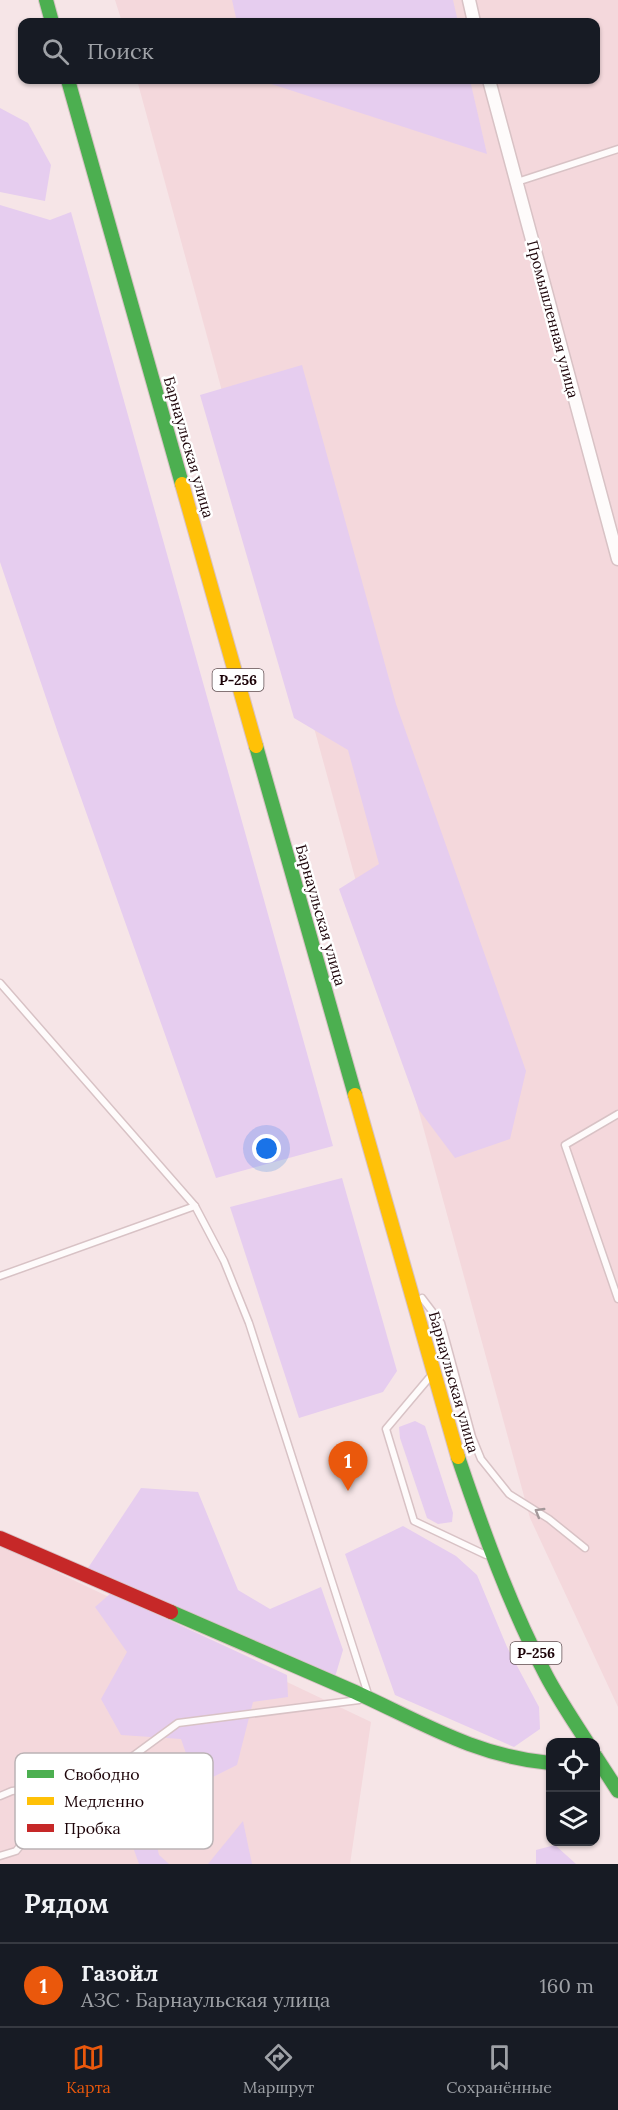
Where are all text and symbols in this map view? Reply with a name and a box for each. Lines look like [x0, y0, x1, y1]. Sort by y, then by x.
search box [18, 18, 600, 84]
icon: search [39, 35, 72, 68]
text: Поиск [87, 37, 153, 65]
street label: Промышленная улица [523, 238, 583, 400]
street label: Барнаульская улица [160, 374, 218, 520]
road number: Р-256 [212, 669, 264, 691]
street label: Барнаульская улица [292, 842, 350, 988]
your location [252, 1134, 281, 1163]
street label: Барнаульская улица [425, 1309, 483, 1455]
pin: 1 [328, 1442, 368, 1491]
one-way arrow [535, 1508, 545, 1520]
road number: Р-256 [510, 1642, 562, 1664]
map controls [546, 1738, 600, 1846]
button: locate [546, 1738, 600, 1792]
legend [15, 1753, 213, 1849]
text: Свободно [64, 1764, 140, 1784]
text: Медленно [64, 1791, 144, 1811]
button: layers [546, 1792, 600, 1846]
text: Пробка [64, 1818, 121, 1838]
text: Рядом [24, 1887, 109, 1920]
text: Газойл [81, 1959, 158, 1987]
text: 1 [39, 1973, 48, 1998]
text: 160 m [540, 1973, 594, 1998]
text: АЗС · Барнаульская улица [81, 1987, 330, 2012]
tab: Карта [66, 2041, 111, 2097]
tab: Маршрут [243, 2041, 314, 2097]
tab: Сохранённые [446, 2041, 552, 2097]

